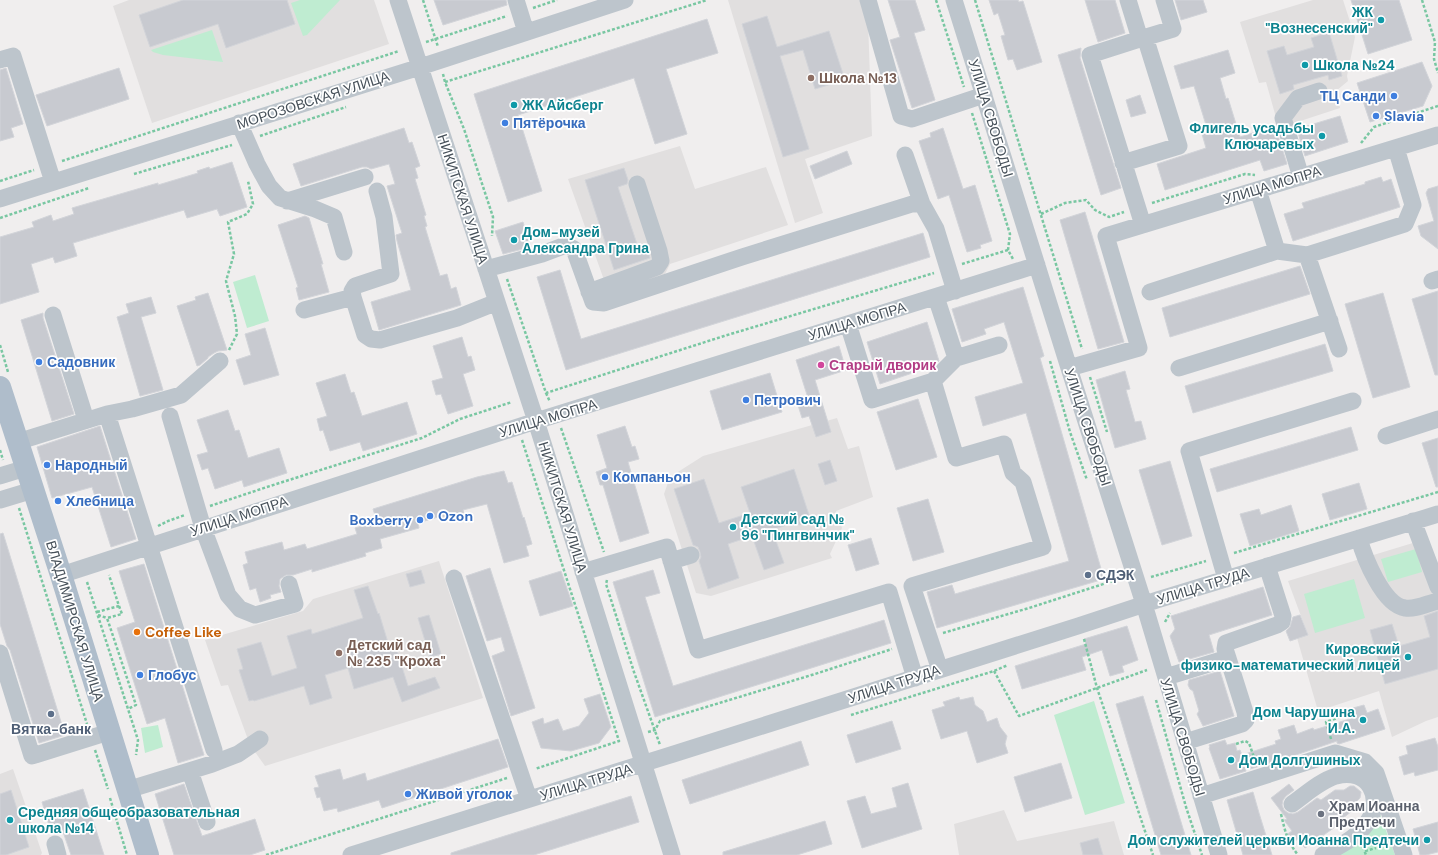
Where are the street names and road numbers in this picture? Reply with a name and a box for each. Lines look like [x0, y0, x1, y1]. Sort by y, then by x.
street label: УЛИЦА СВОБОДЫ [964, 57, 1018, 179]
street label: МОРОЗОВСКАЯ УЛИЦА [234, 67, 392, 133]
street label: НИКИТСКАЯ УЛИЦА [433, 132, 493, 267]
street label: УЛИЦА МОПРА [1221, 161, 1324, 208]
street label: УЛИЦА МОПРА [806, 297, 909, 344]
street label: УЛИЦА СВОБОДЫ [1061, 366, 1115, 488]
street label: УЛИЦА МОПРА [497, 394, 600, 441]
street label: НИКИТСКАЯ УЛИЦА [535, 439, 592, 575]
street label: УЛИЦА МОПРА [188, 492, 291, 540]
street label: ВЛАДИМИРСКАЯ УЛИЦА [42, 538, 108, 704]
street label: УЛИЦА ТРУДА [1155, 563, 1252, 609]
street label: УЛИЦА ТРУДА [846, 660, 943, 707]
street label: УЛИЦА СВОБОДЫ [1156, 676, 1210, 798]
street label: УЛИЦА ТРУДА [538, 759, 635, 805]

